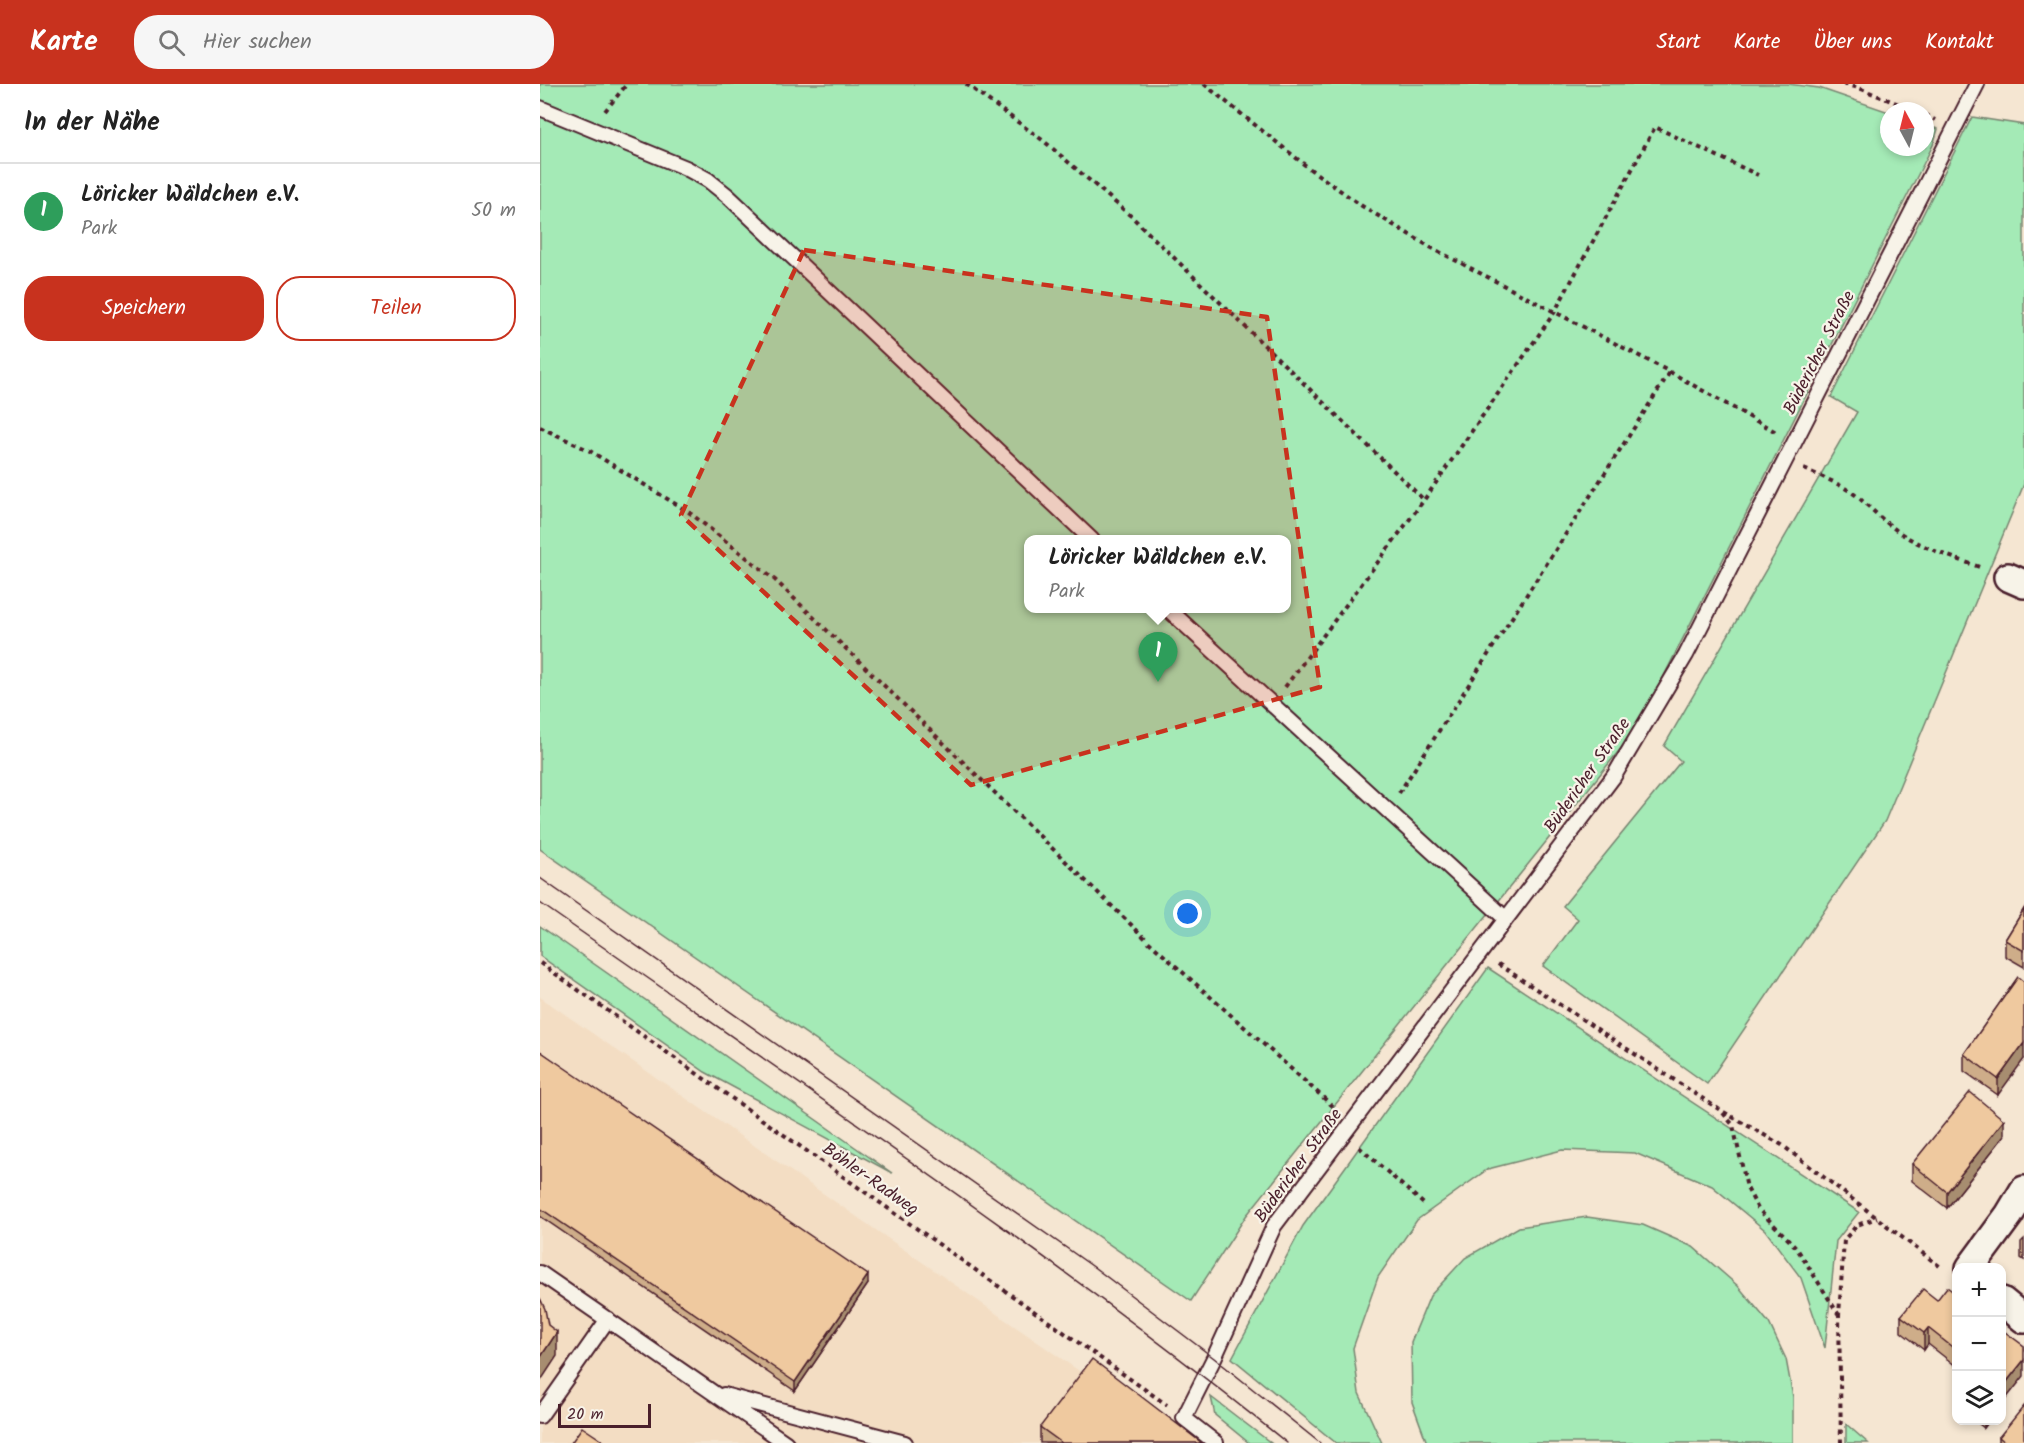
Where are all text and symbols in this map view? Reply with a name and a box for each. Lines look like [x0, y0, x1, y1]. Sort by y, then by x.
search box [134, 15, 554, 69]
text: Karte [30, 20, 98, 65]
text: Hier suchen [203, 25, 312, 60]
icon: search [155, 26, 188, 59]
text: Start [1656, 26, 1701, 59]
text: Karte [1734, 26, 1780, 59]
text: Über uns [1813, 26, 1892, 59]
text: Kontakt [1925, 26, 1994, 59]
text: In der Nähe [24, 102, 160, 144]
north arrow [1880, 102, 1934, 156]
text: Löricker Wäldchen e.V. [81, 178, 299, 213]
text: 1 [40, 195, 47, 227]
text: 50 m [471, 195, 516, 227]
text: Park [81, 213, 117, 245]
button: Speichern [24, 276, 264, 341]
button: Teilen [276, 276, 516, 341]
street label: Büdericher Straße [1776, 286, 1864, 420]
popup [1024, 535, 1291, 613]
text: Löricker Wäldchen e.V. [1048, 541, 1267, 576]
text: Park [1048, 576, 1085, 608]
pin: 1 [1138, 632, 1178, 682]
street label: Büdericher Straße [1537, 712, 1639, 840]
your location [1173, 899, 1202, 928]
street label: Büdericher Straße [1247, 1103, 1351, 1229]
street label: Böhler-Radweg [816, 1136, 924, 1224]
map controls [1952, 1263, 2006, 1425]
button: + [1952, 1263, 2006, 1317]
button: − [1952, 1317, 2006, 1371]
button: layers [1952, 1371, 2006, 1425]
scale bar [558, 1401, 651, 1428]
text: 20 m [567, 1402, 603, 1427]

